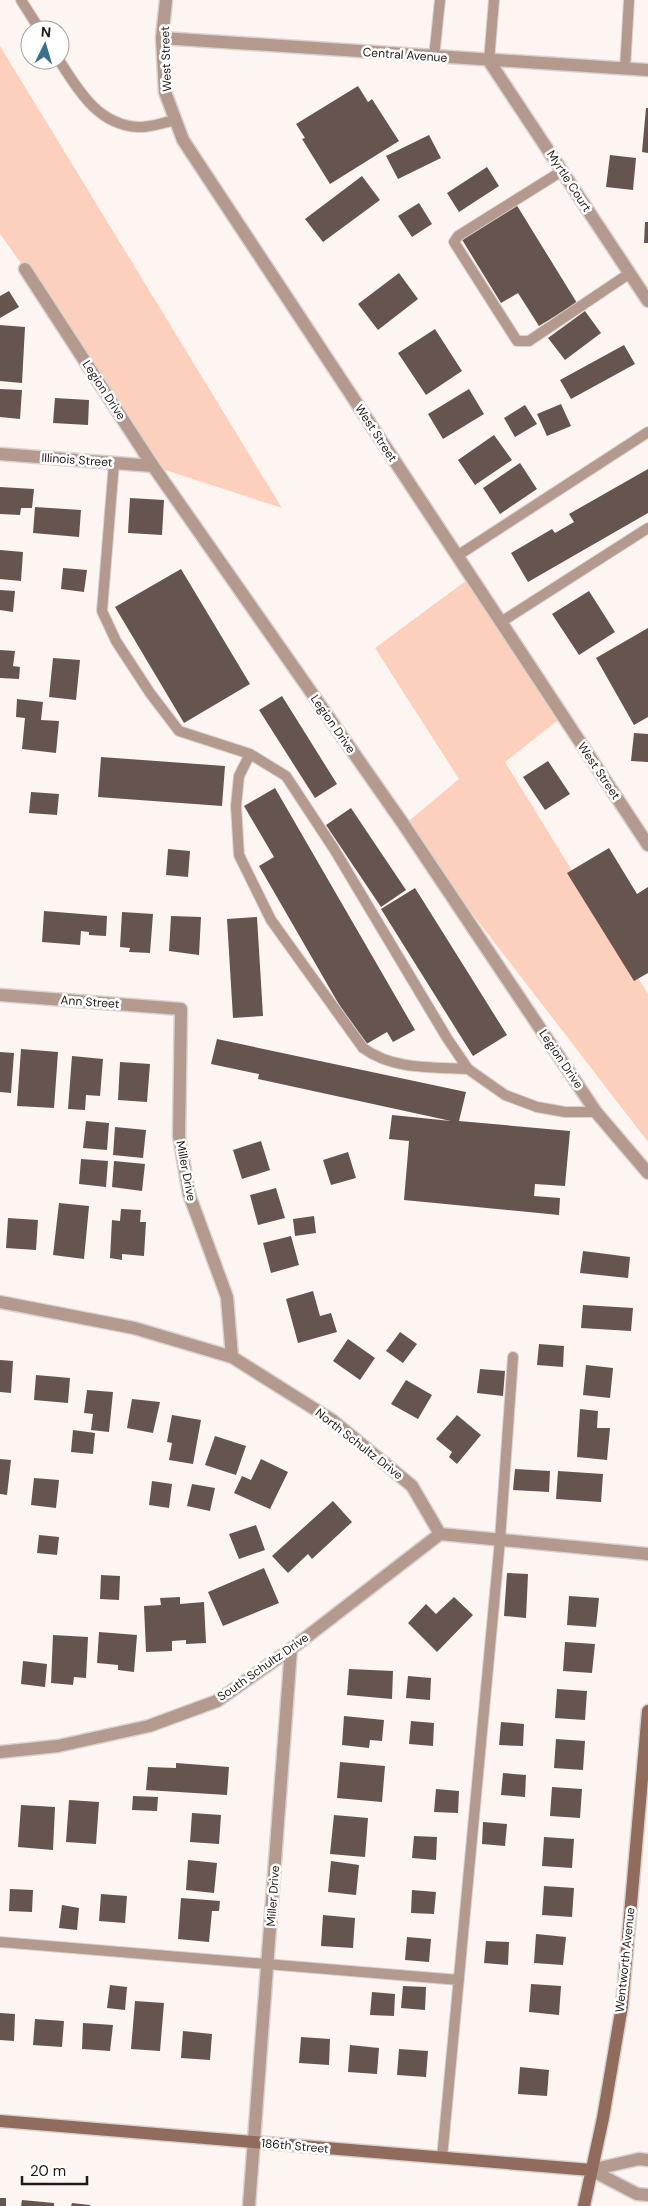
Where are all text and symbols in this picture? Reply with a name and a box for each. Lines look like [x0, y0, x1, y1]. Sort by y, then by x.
north arrow [20, 20, 70, 70]
text: N [40, 23, 52, 41]
street label: West Street [157, 26, 175, 92]
street label: Central Avenue [362, 44, 448, 66]
street label: Myrtle Court [543, 147, 595, 215]
street label: Legion Drive [79, 357, 129, 423]
street label: West Street [351, 401, 401, 465]
street label: Illinois Street [41, 450, 113, 470]
street label: Legion Drive [307, 692, 359, 757]
street label: West Street [574, 739, 624, 803]
street label: Ann Street [60, 992, 120, 1012]
street label: Legion Drive [535, 1026, 587, 1092]
street label: Miller Drive [172, 1139, 200, 1203]
street label: North Schultz Drive [312, 1405, 406, 1483]
street label: South Schultz Drive [214, 1629, 312, 1704]
street label: Miller Drive [263, 1865, 283, 1927]
street label: Wentworth Avenue [612, 1907, 638, 2013]
street label: 186th Street [261, 2135, 330, 2157]
scale bar [22, 2154, 88, 2186]
text: 20 m [30, 2161, 66, 2181]

